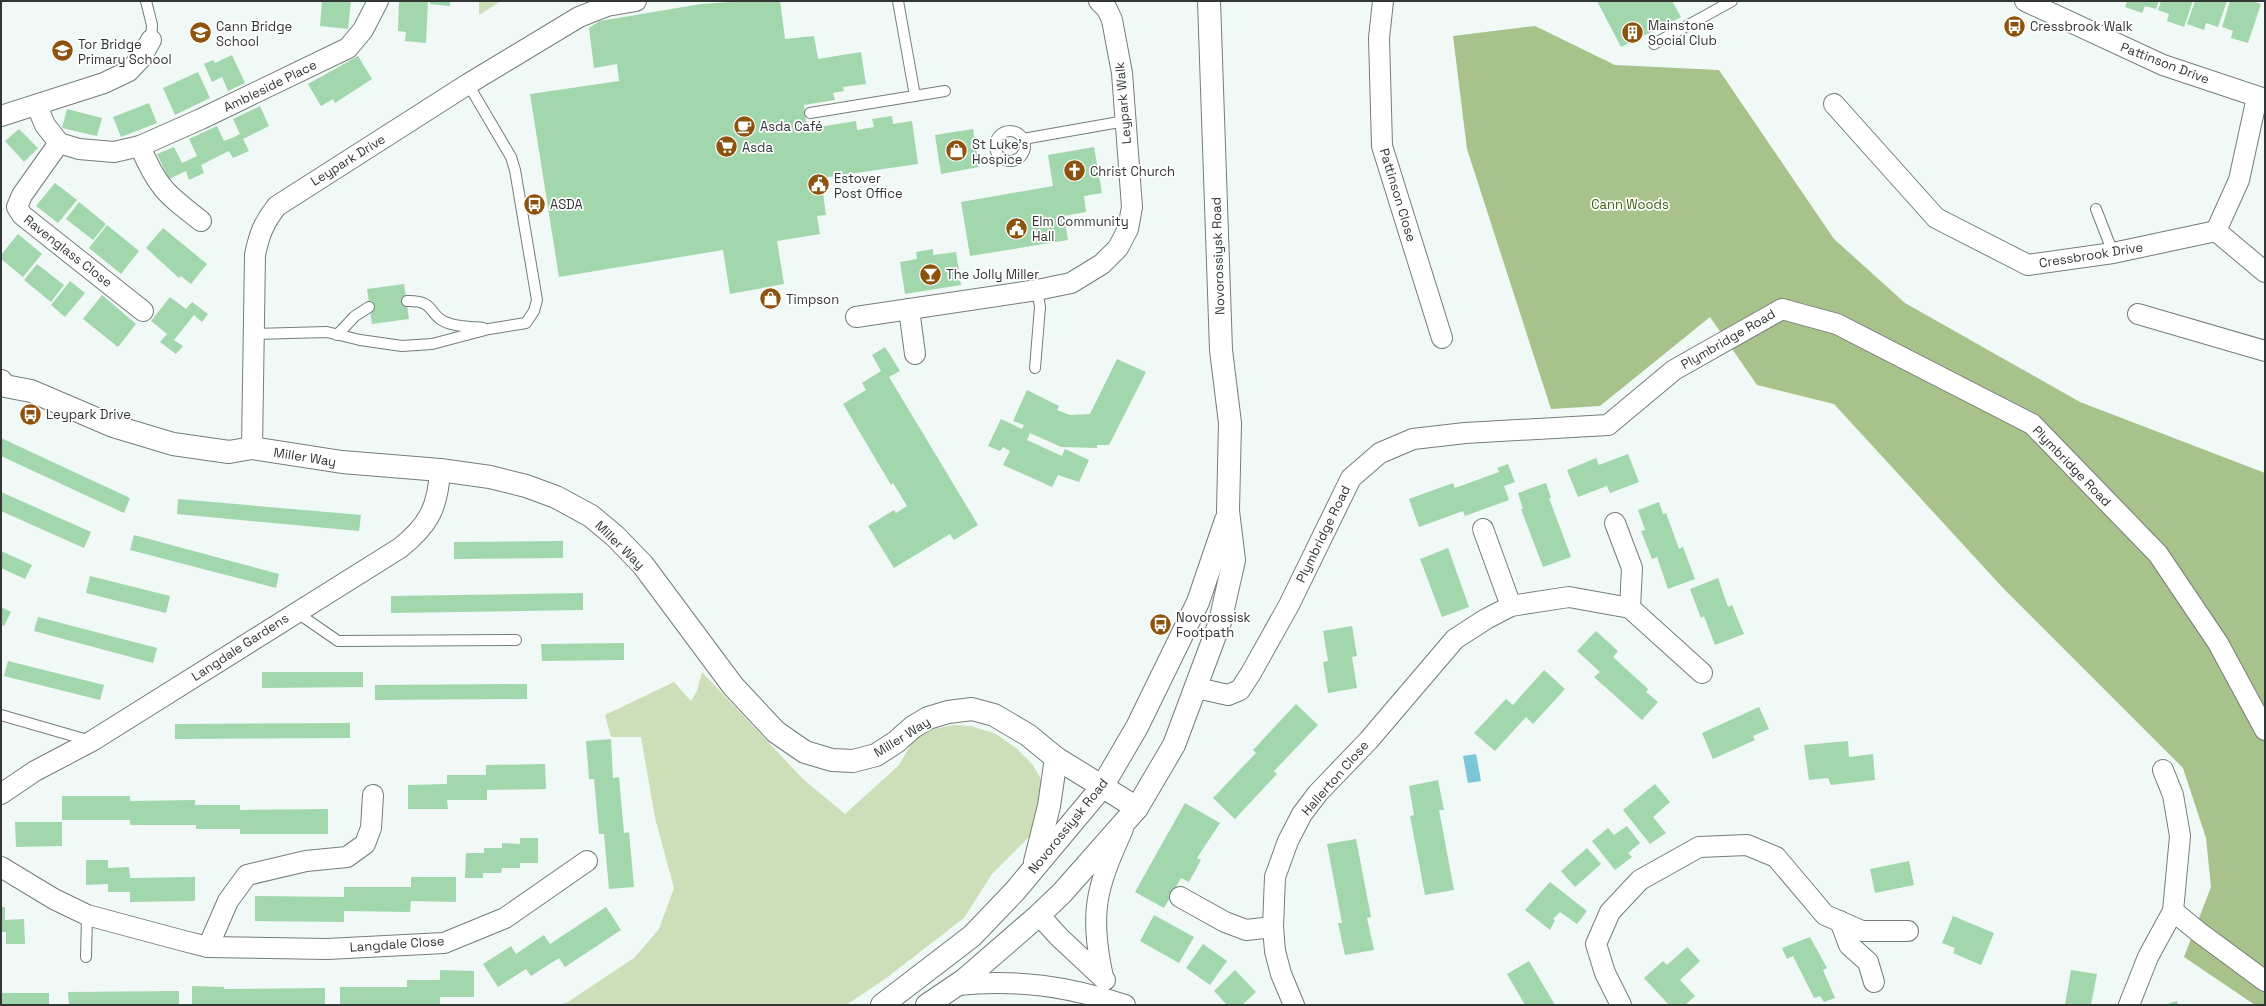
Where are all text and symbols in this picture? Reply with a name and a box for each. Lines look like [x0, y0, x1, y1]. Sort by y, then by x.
bus stop icon: Cressbrook Walk [2001, 13, 2027, 39]
place label: Mainstone Social Club [1648, 17, 1717, 49]
place label: Cann Bridge School [216, 18, 292, 50]
place label: Cressbrook Walk [2030, 18, 2133, 35]
building icon: Mainstone Social Club [1619, 19, 1645, 45]
school or university icon: Cann Bridge School [188, 20, 214, 46]
place label: Tor Bridge Primary School [78, 36, 172, 68]
school or university icon: Tor Bridge Primary School [50, 38, 76, 64]
street label: Pattinson Drive [2118, 38, 2212, 88]
street label: Ambleside Place [221, 56, 319, 116]
street label: Leypark Walk [1111, 61, 1135, 145]
cafe icon: Asda Café [732, 113, 758, 139]
place label: Asda Café [760, 118, 823, 135]
street label: Leypark Drive [307, 130, 389, 190]
supermarket icon: Asda [714, 134, 740, 160]
place label: St Luke's Hospice [972, 136, 1028, 168]
shop icon: St Luke's Hospice [944, 138, 970, 164]
place label: Asda [742, 139, 773, 156]
street label: Pattinson Close [1376, 146, 1420, 244]
church icon: Christ Church [1061, 158, 1087, 184]
place label: Christ Church [1090, 163, 1175, 180]
place label: Estover Post Office [834, 170, 903, 202]
public building icon: Estover Post Office [805, 172, 831, 198]
bus stop icon: ASDA [521, 191, 547, 217]
place label: ASDA [550, 196, 583, 213]
park label: Cann Woods [1591, 196, 1669, 213]
street label: Novorossiysk Road [1207, 197, 1229, 315]
street label: Ravenglass Close [20, 211, 116, 291]
place label: Elm Community Hall [1032, 213, 1129, 245]
public building icon: Elm Community Hall [1003, 215, 1029, 241]
street label: Cressbrook Drive [2038, 238, 2144, 272]
bar icon: The Jolly Miller [918, 261, 944, 287]
place label: The Jolly Miller [946, 266, 1039, 283]
shop icon: Timpson [758, 286, 784, 312]
place label: Timpson [786, 291, 839, 308]
street label: Plymbridge Road [1678, 305, 1778, 373]
bus stop icon: Leypark Drive [18, 401, 44, 427]
place label: Leypark Drive [46, 406, 131, 423]
street label: Plymbridge Road [2029, 422, 2115, 510]
street label: Miller Way [272, 444, 338, 470]
street label: Plymbridge Road [1292, 483, 1354, 585]
street label: Miller Way [591, 517, 649, 573]
street label: Langdale Gardens [188, 609, 292, 685]
place label: Novorossisk Footpath [1176, 609, 1251, 641]
bus stop icon: Novorossisk Footpath [1148, 611, 1174, 637]
street label: Miller Way [871, 713, 933, 761]
street label: Hallerton Close [1298, 737, 1372, 819]
street label: Novorossiysk Road [1024, 775, 1112, 877]
street label: Langdale Close [349, 932, 445, 956]

